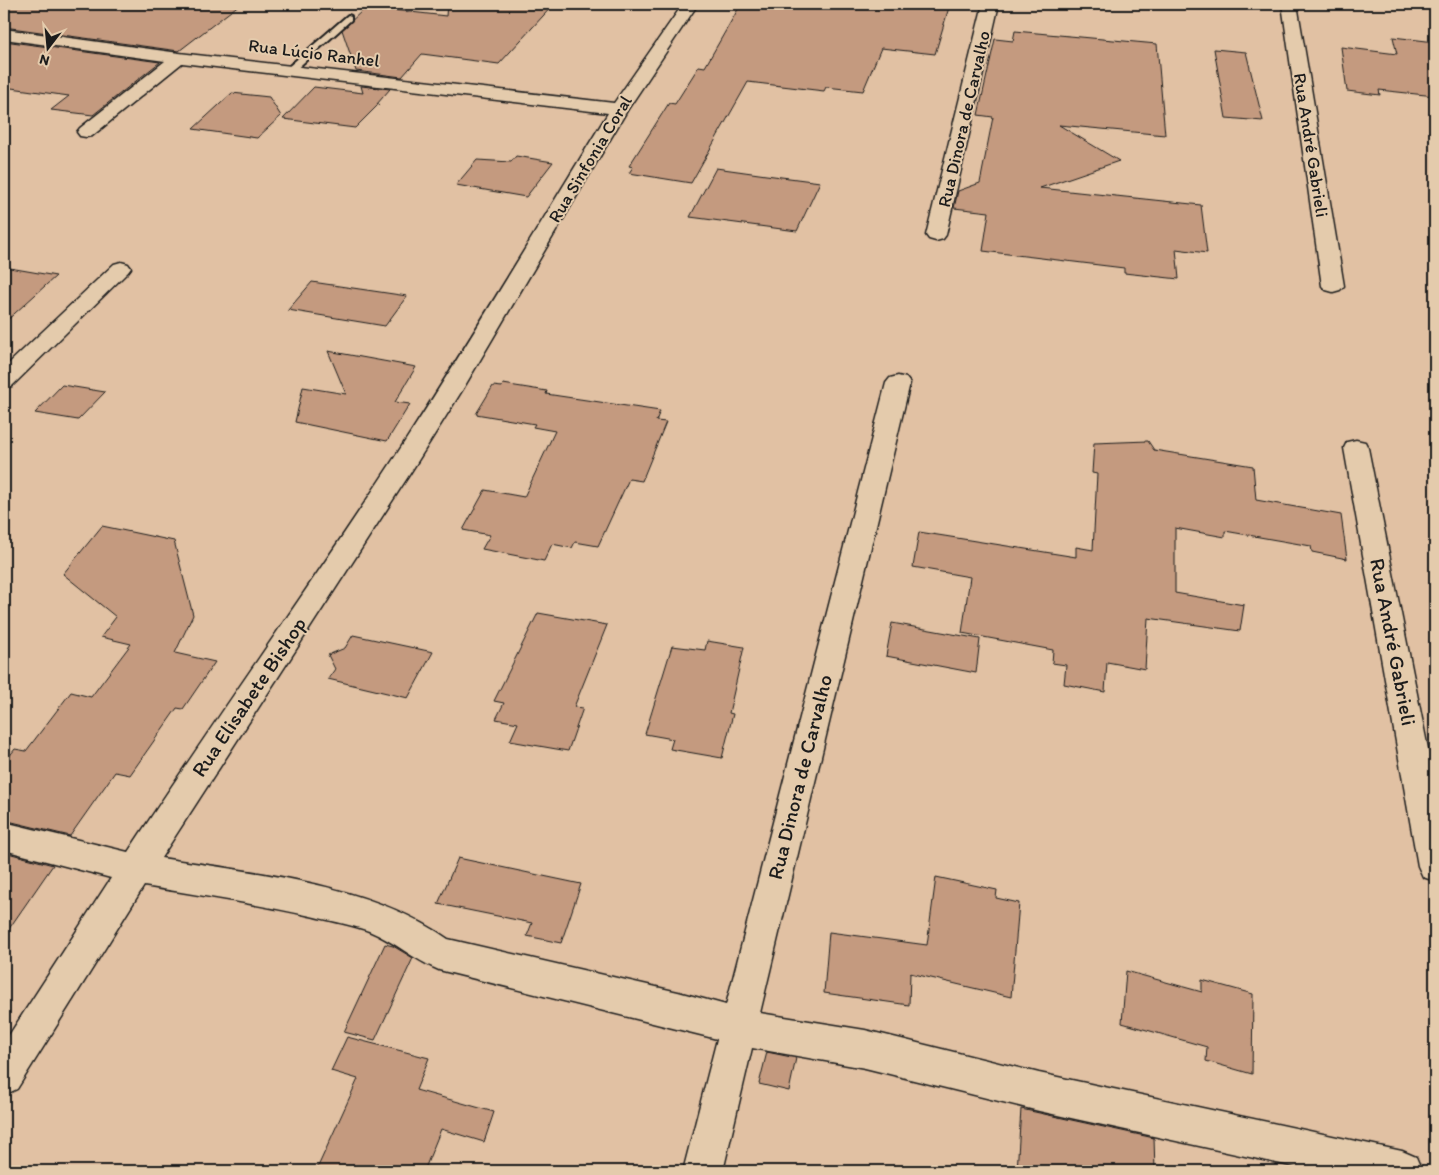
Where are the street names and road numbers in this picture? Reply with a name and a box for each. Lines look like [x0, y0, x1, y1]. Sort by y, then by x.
street label: Rua Dinora de Carvalho [933, 29, 995, 209]
street label: Rua Lúcio Ranhel [247, 34, 381, 72]
street label: Rua André Gabrieli [1289, 71, 1333, 219]
street label: Rua Sinfonia Coral [543, 91, 637, 227]
street label: Rua André Gabrieli [1365, 556, 1422, 728]
street label: Rua Elisabete Bishop [186, 612, 311, 781]
street label: Rua Dinora de Carvalho [762, 672, 837, 882]

